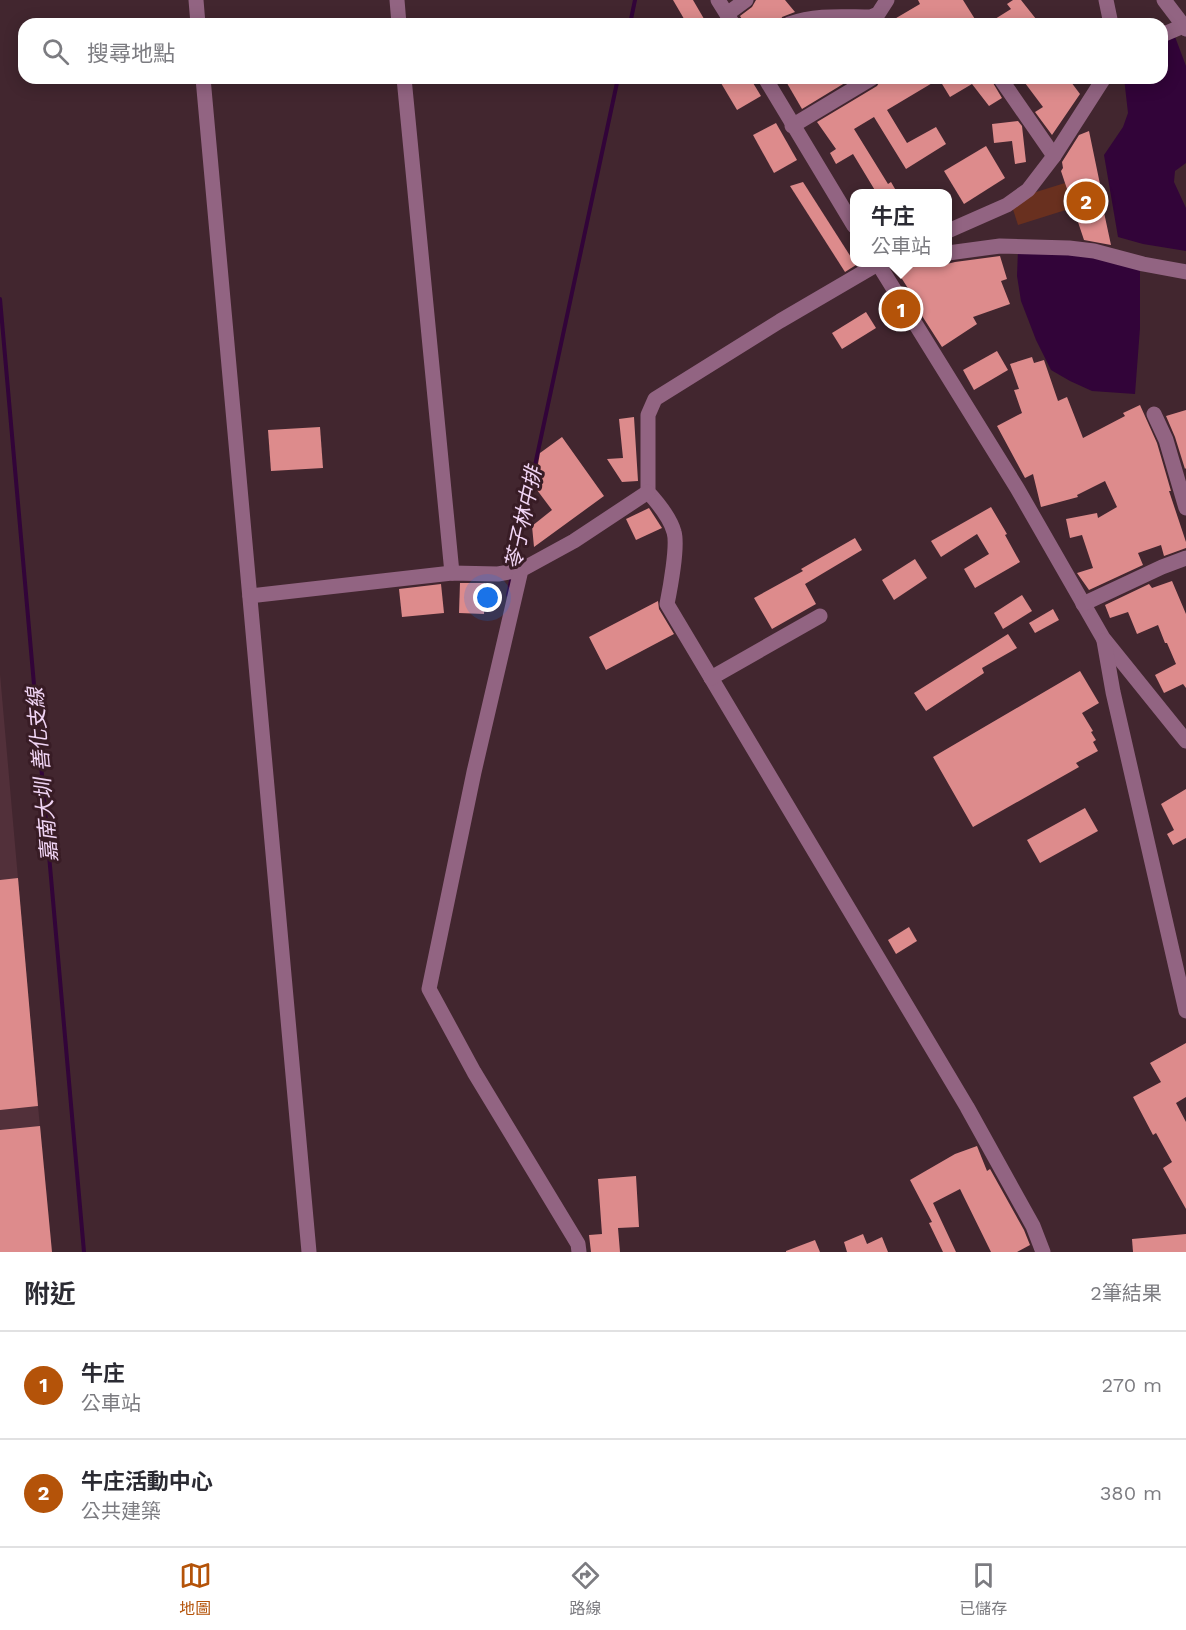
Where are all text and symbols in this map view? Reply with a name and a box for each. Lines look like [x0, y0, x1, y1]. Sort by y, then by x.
search box [18, 18, 1168, 84]
icon: search [39, 35, 72, 68]
text: 搜尋地點 [87, 41, 175, 66]
pin: 2 [1066, 178, 1106, 224]
popup [850, 189, 952, 267]
text: 牛庄 [871, 204, 915, 229]
text: 公車站 [871, 234, 931, 258]
pin: 1 [882, 286, 920, 332]
water label: 苓子林中排 [500, 461, 547, 572]
your location [473, 583, 502, 612]
water label: 嘉南大圳 善化支線 [22, 685, 62, 863]
text: 附近 [24, 1279, 76, 1309]
text: 2筆結果 [1090, 1281, 1162, 1305]
text: 牛庄 [81, 1361, 125, 1386]
text: 1 [39, 1373, 48, 1397]
text: 270 m [1102, 1373, 1162, 1397]
text: 公車站 [81, 1391, 141, 1415]
text: 牛庄活動中心 [81, 1469, 213, 1494]
text: 2 [38, 1481, 49, 1505]
text: 380 m [1100, 1481, 1162, 1505]
text: 公共建築 [81, 1499, 161, 1523]
tab: 地圖 [179, 1559, 212, 1619]
tab: 路線 [569, 1559, 602, 1619]
tab: 已儲存 [959, 1559, 1007, 1619]

